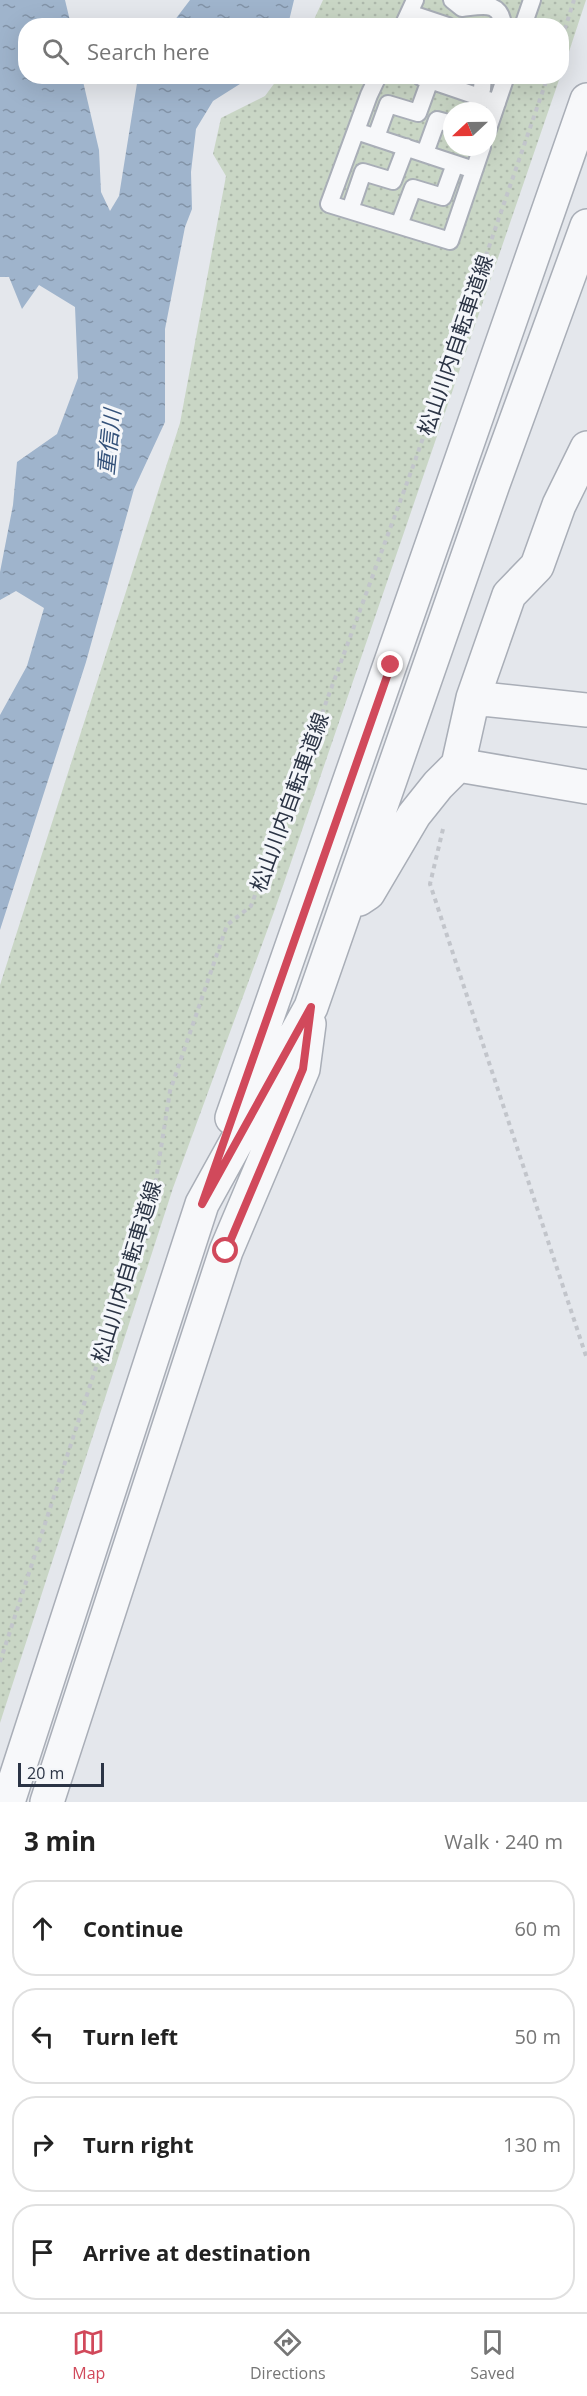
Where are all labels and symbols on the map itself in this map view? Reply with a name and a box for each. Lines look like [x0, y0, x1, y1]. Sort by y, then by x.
north arrow [443, 102, 497, 156]
street label: 松山川内自転車道線 [411, 251, 499, 439]
water label: 重信川 [90, 406, 127, 476]
route end [377, 651, 403, 677]
street label: 松山川内自転車道線 [244, 708, 334, 896]
street label: 松山川内自転車道線 [85, 1178, 167, 1366]
route start [212, 1237, 238, 1263]
scale bar [18, 1760, 104, 1788]

